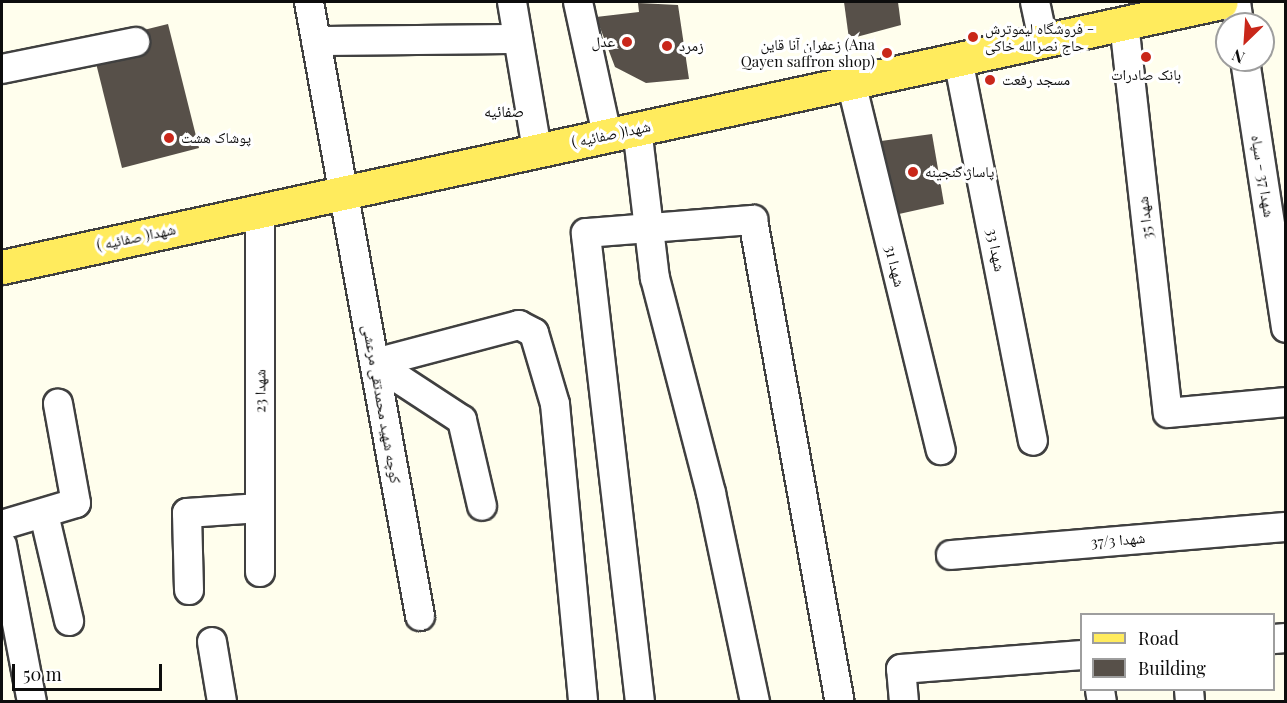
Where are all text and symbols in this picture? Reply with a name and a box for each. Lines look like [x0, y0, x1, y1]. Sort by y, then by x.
north arrow [1215, 12, 1275, 72]
place label: فروشگاه لیموترش - حاج نصرالله خاکی [985, 19, 1094, 54]
marker: فروشگاه لیموترش - حاج نصرالله خاکی [966, 30, 980, 44]
place label: عدل [591, 33, 615, 51]
marker: عدل [620, 35, 634, 49]
place label: زعفران آنا قاین (Ana Qayen saffron shop) [741, 35, 875, 70]
place label: زمرد [679, 37, 704, 55]
marker: زمرد [660, 39, 674, 53]
text: N [1228, 45, 1248, 69]
marker: زعفران آنا قاین (Ana Qayen saffron shop) [880, 46, 894, 60]
marker: بانک صادرات [1139, 50, 1153, 64]
place label: بانک صادرات [1111, 66, 1181, 84]
place label: مسجد رفعت [1002, 71, 1070, 89]
marker: مسجد رفعت [983, 73, 997, 87]
district label: صفائیه [484, 101, 524, 121]
street label: شهدا( صفائیه ) [570, 117, 652, 151]
place label: پوشاک هشت [181, 129, 251, 147]
marker: پوشاک هشت [162, 131, 176, 145]
street label: شهدا 37 - سپاه [1248, 134, 1278, 218]
place label: پاساژ گنجینه [925, 163, 994, 181]
marker: پاساژ گنجینه [906, 165, 920, 179]
street label: شهدا 35 [1133, 196, 1157, 240]
street label: شهدا( صفائیه ) [95, 220, 177, 254]
street label: شهدا 33 [983, 227, 1009, 273]
street label: شهدا 31 [881, 243, 909, 289]
street label: کوچه شهید محمدتقی مرعشی [359, 323, 405, 485]
street label: شهدا 23 [251, 369, 269, 413]
street label: شهدا 37/3 [1090, 529, 1146, 551]
legend [1080, 613, 1275, 691]
text: Road [1138, 626, 1179, 650]
scale bar [15, 652, 165, 690]
text: Building [1138, 656, 1206, 680]
text: 50 m [23, 662, 62, 686]

